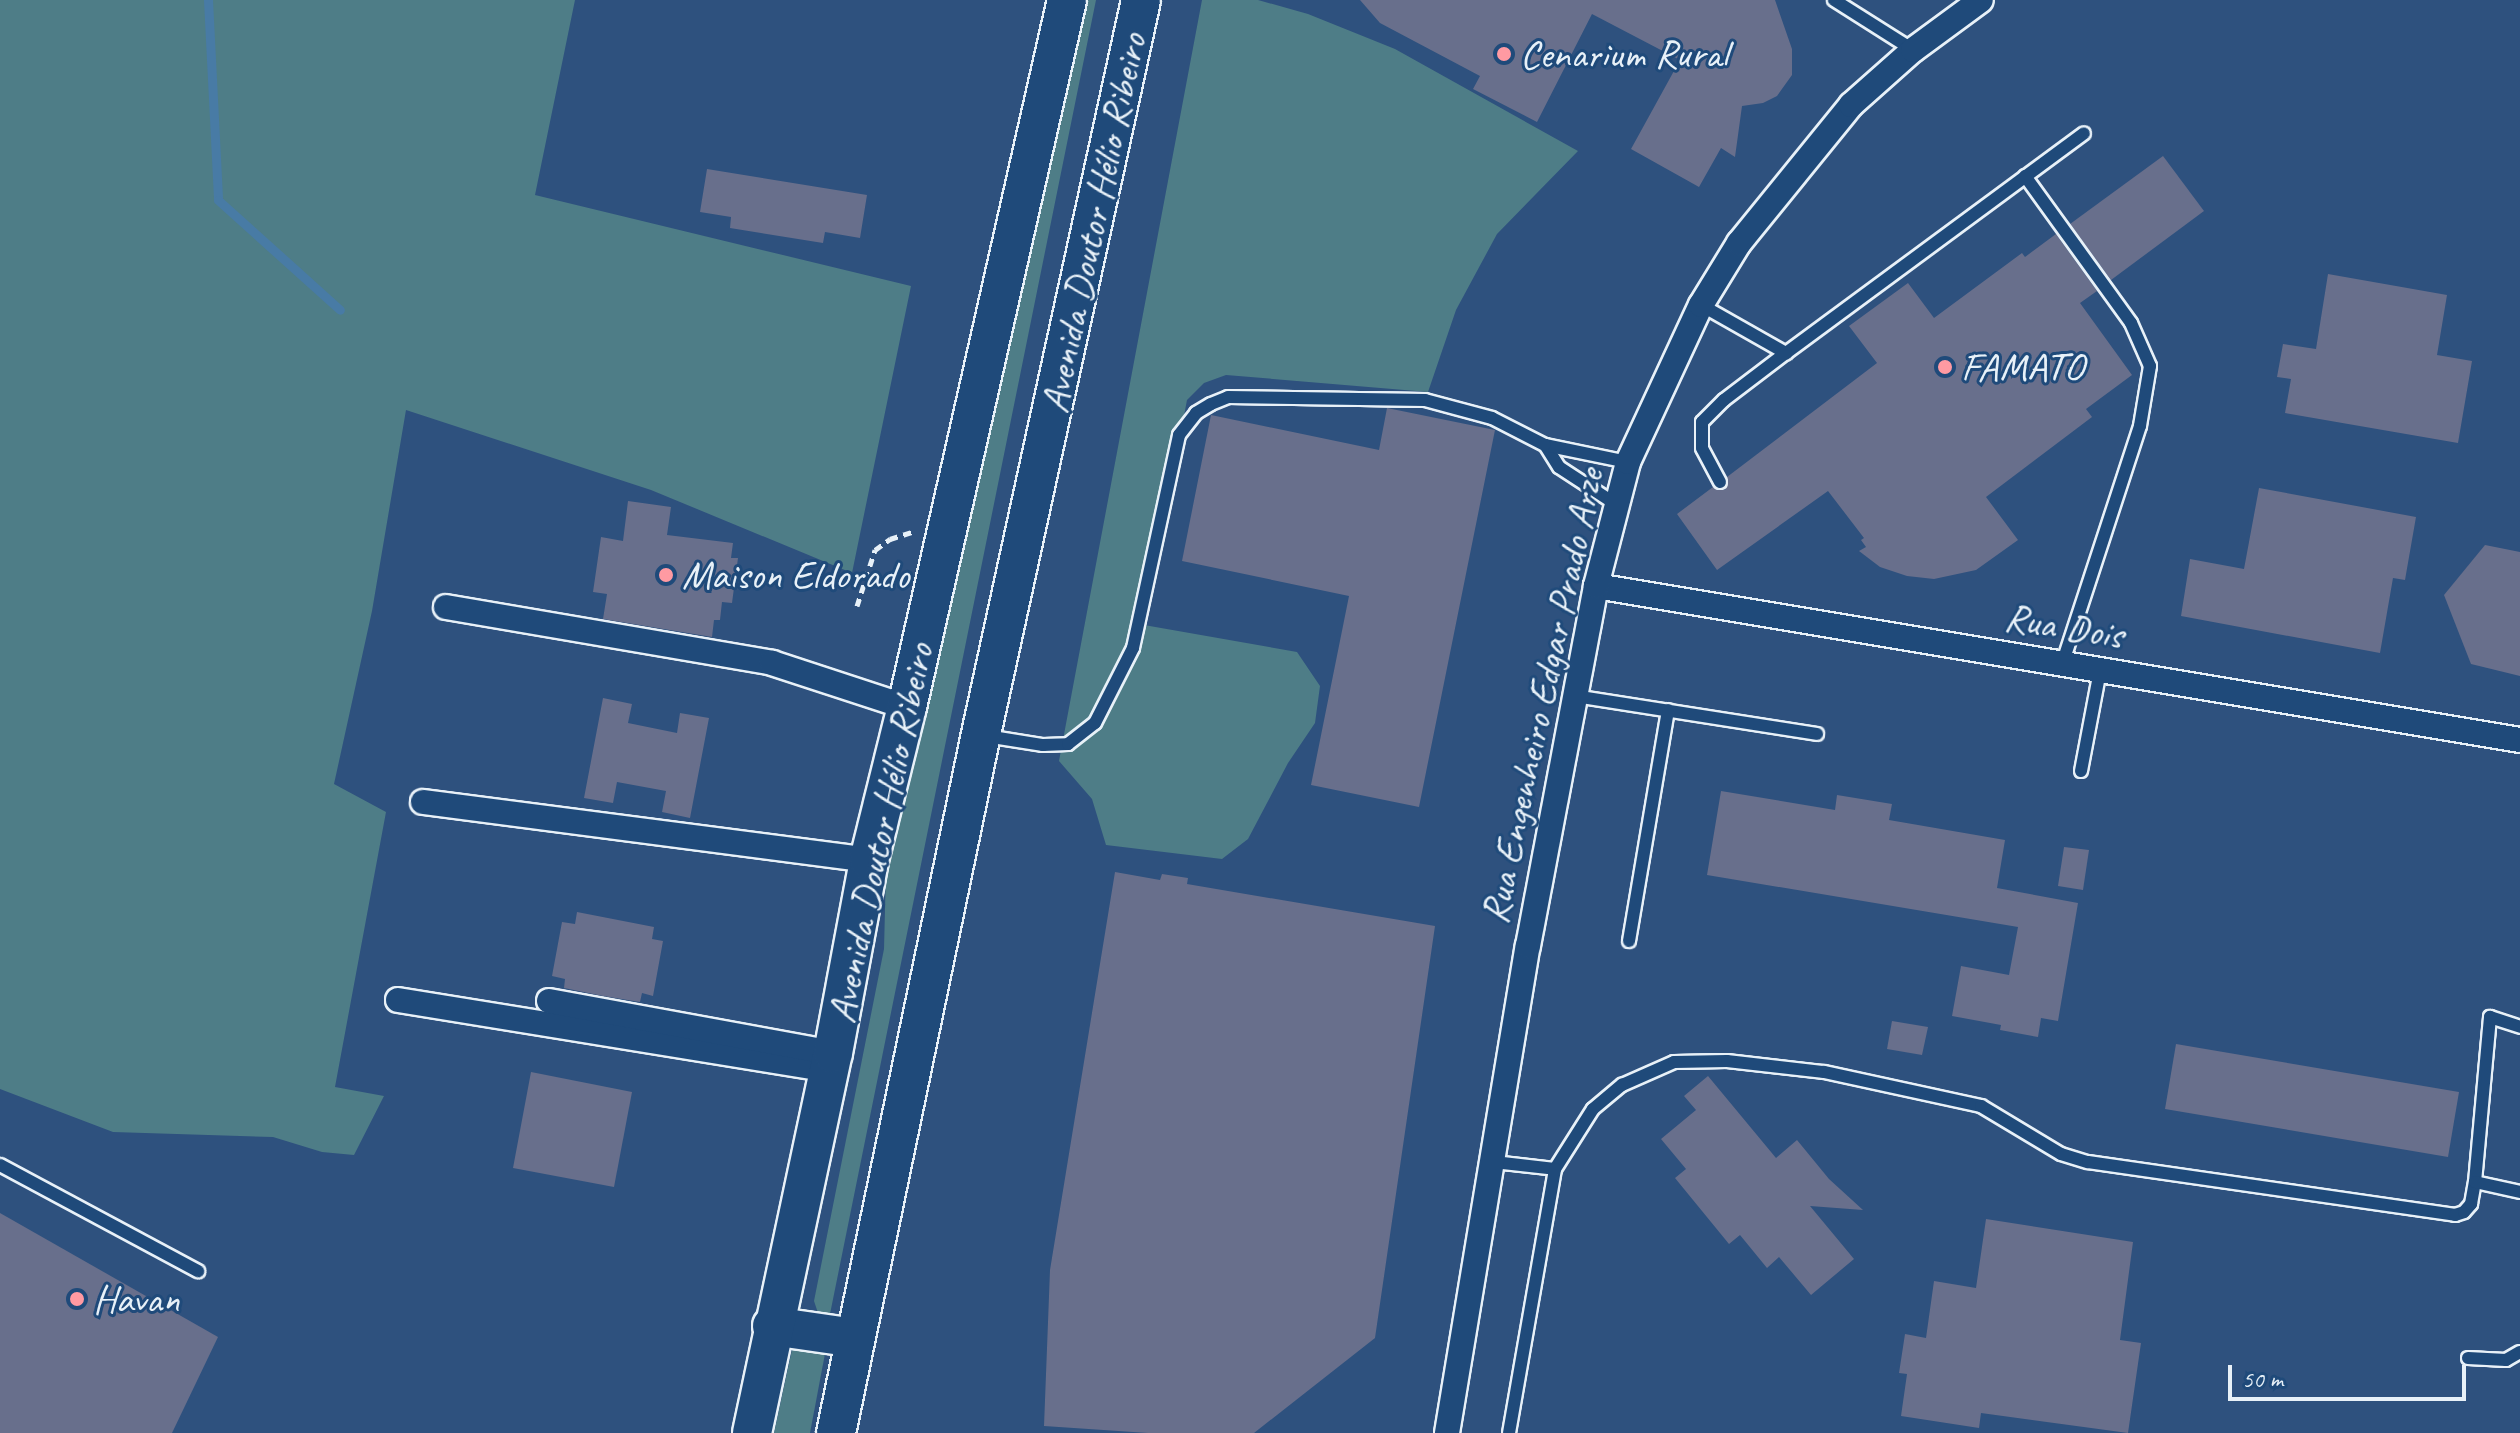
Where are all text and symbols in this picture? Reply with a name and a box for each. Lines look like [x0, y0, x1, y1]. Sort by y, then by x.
street label: Avenida Doutor Hélio Ribeiro [1029, 29, 1157, 417]
place label: Cenarium Rural [1520, 30, 1727, 78]
marker: Cenarium Rural [1495, 45, 1513, 63]
place label: FAMATO [1961, 343, 2084, 391]
marker: FAMATO [1936, 358, 1954, 376]
street label: Rua Engenheiro Edgar Prado Arze [1470, 464, 1614, 928]
place label: Maison Eldorado [682, 551, 909, 599]
marker: Maison Eldorado [657, 566, 675, 584]
street label: Rua Dois [2001, 593, 2127, 659]
street label: Avenida Doutor Hélio Ribeiro [816, 639, 944, 1027]
place label: Havan [93, 1275, 179, 1323]
marker: Havan [68, 1290, 86, 1308]
scale bar [2232, 1349, 2470, 1399]
text: 50 m [2242, 1364, 2283, 1394]

